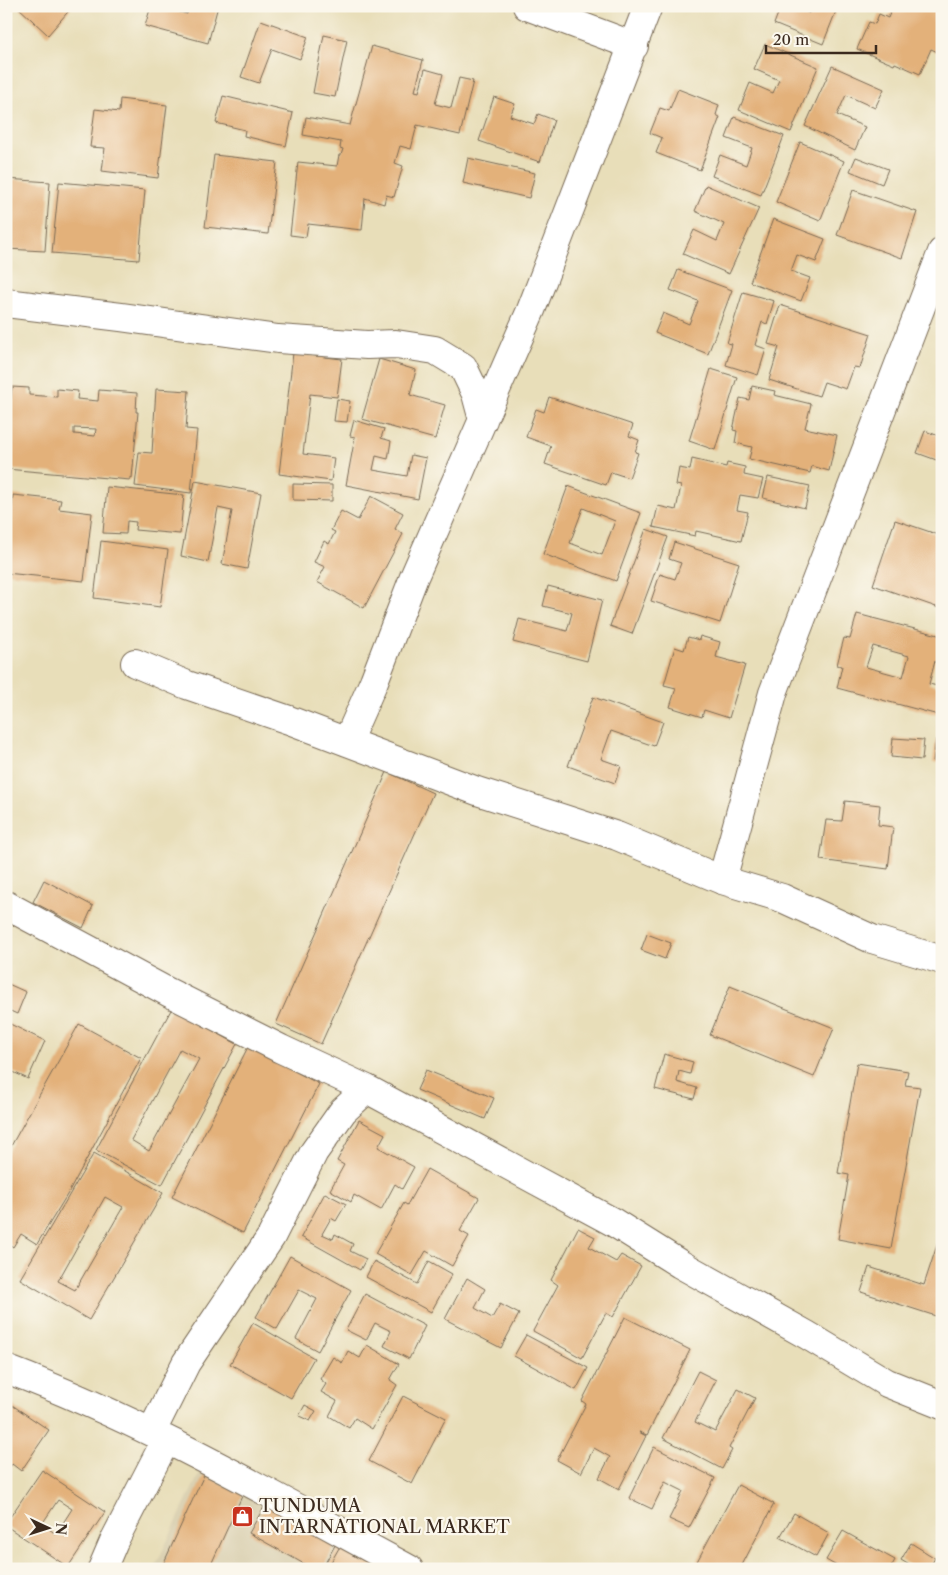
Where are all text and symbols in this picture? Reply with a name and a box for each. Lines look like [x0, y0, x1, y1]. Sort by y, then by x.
scale bar [766, 22, 876, 54]
text: 20 m [773, 30, 809, 49]
place label: TUNDUMA INTARNATIONAL MARKET [259, 1495, 510, 1538]
north arrow [22, 1502, 72, 1552]
shop icon: TUNDUMA INTARNATIONAL MARKET [231, 1504, 255, 1528]
text: N [52, 1522, 70, 1536]

